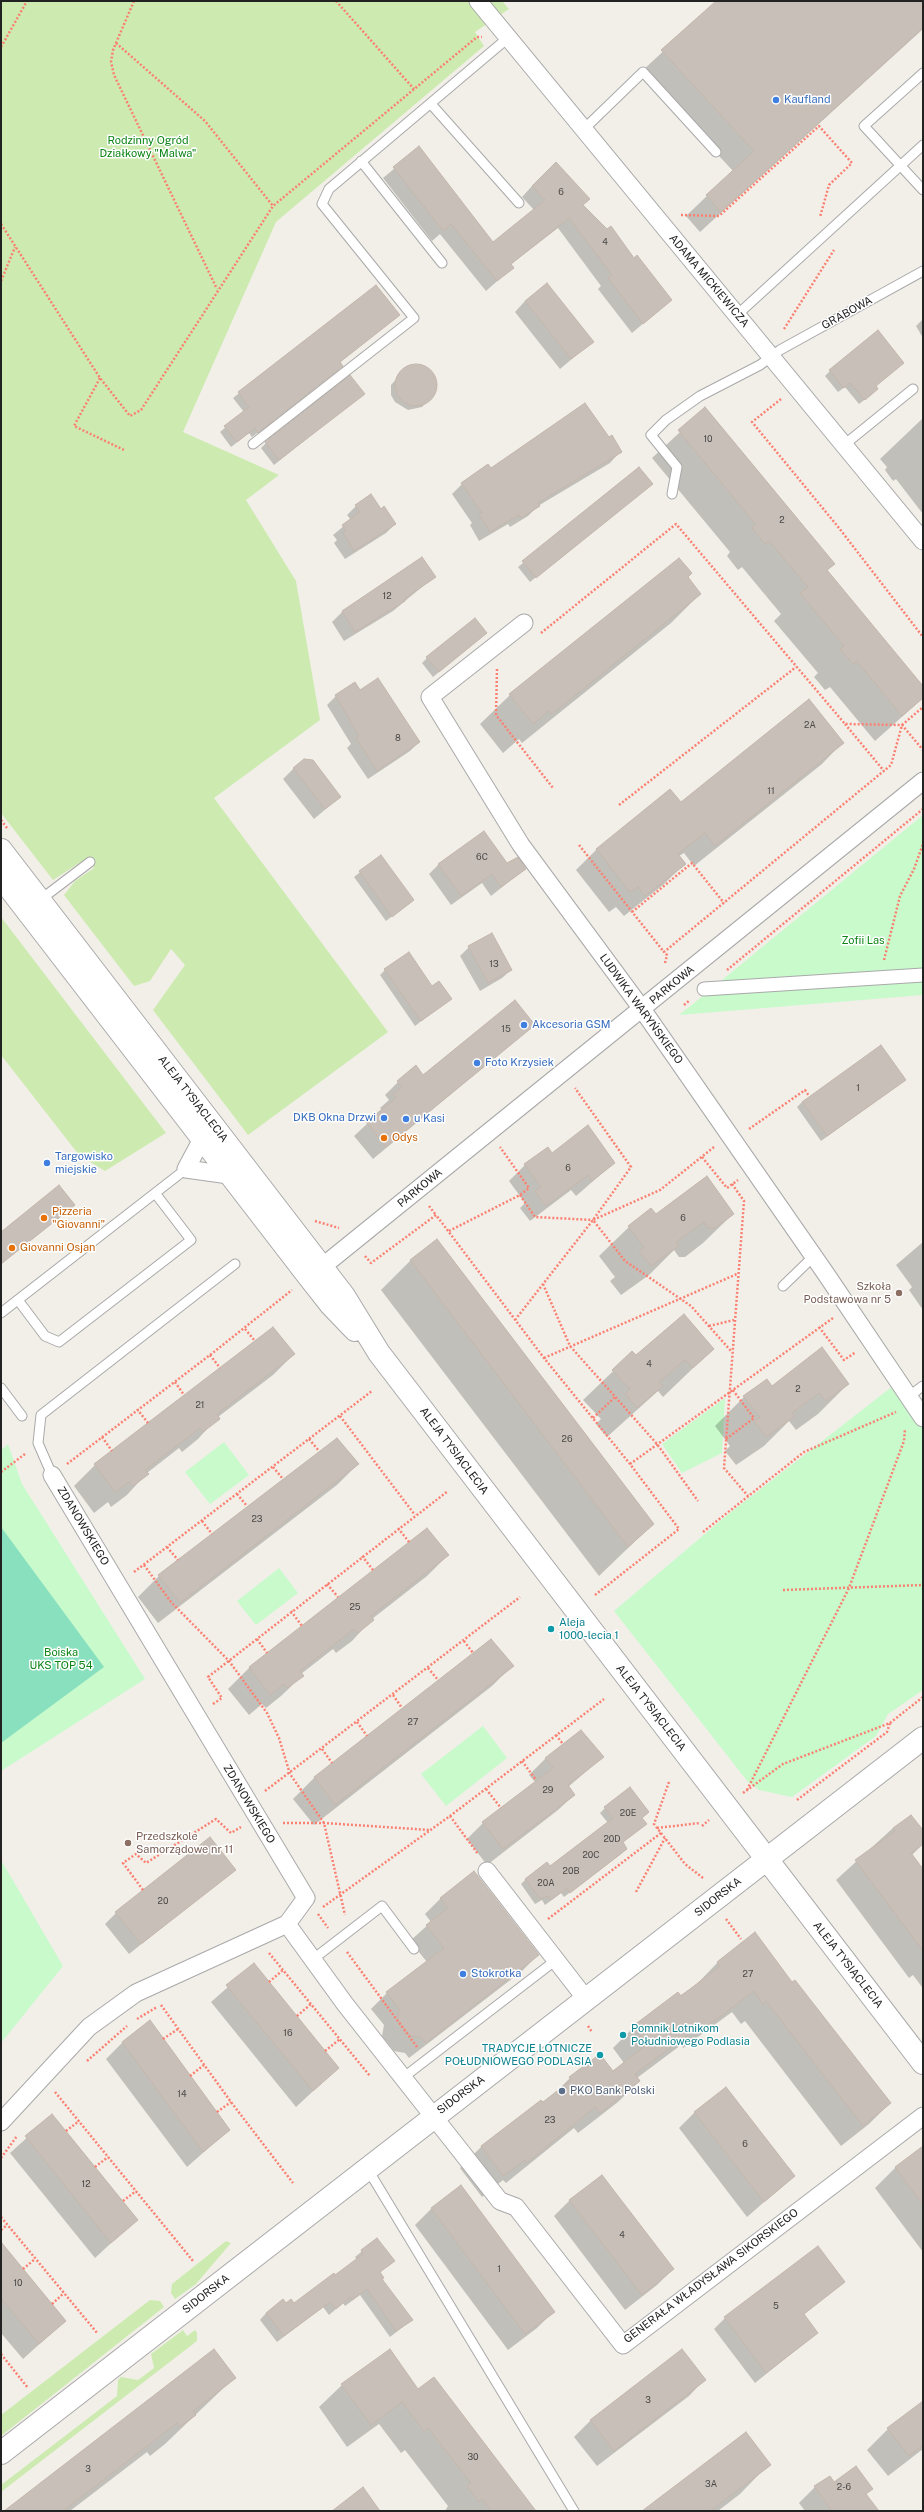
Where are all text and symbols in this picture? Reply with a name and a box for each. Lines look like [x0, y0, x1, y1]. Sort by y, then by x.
place label: Kaufland [784, 93, 831, 107]
marker: Kaufland [771, 95, 781, 105]
park label: Rodzinny Ogród Działkowy "Malwa" [99, 134, 197, 160]
house number: 6 [558, 187, 564, 197]
street label: ADAMA MICKIEWICZA [666, 232, 752, 330]
house number: 4 [602, 237, 608, 247]
street label: GRABOWA [819, 294, 875, 332]
house number: 10 [703, 434, 713, 444]
house number: 2 [779, 515, 785, 525]
house number: 12 [382, 591, 392, 601]
house number: 2A [804, 720, 816, 730]
house number: 8 [395, 733, 401, 743]
house number: 11 [767, 786, 775, 796]
house number: 6C [476, 852, 488, 862]
park label: Zofii Las [841, 934, 885, 948]
street label: LUDWIKA WARYŃSKIEGO [597, 951, 685, 1067]
house number: 13 [489, 959, 499, 969]
street label: PARKOWA [647, 963, 697, 1007]
place label: Akcesoria GSM [532, 1018, 611, 1032]
marker: Akcesoria GSM [519, 1020, 529, 1030]
house number: 15 [501, 1024, 511, 1034]
street label: ALEJA TYSIĄCLECIA [155, 1053, 231, 1145]
place label: Foto Krzysiek [485, 1056, 554, 1070]
marker: Foto Krzysiek [472, 1058, 482, 1068]
house number: 1 [856, 1083, 860, 1093]
place label: DKB Okna Drzwi [293, 1111, 376, 1125]
place label: u Kasi [414, 1112, 445, 1126]
marker: DKB Okna Drzwi [379, 1113, 389, 1123]
marker: u Kasi [401, 1114, 411, 1124]
place label: Odys [392, 1131, 418, 1145]
marker: Odys [379, 1133, 389, 1143]
place label: Targowisko miejskie [55, 1150, 113, 1176]
marker: Targowisko miejskie [42, 1158, 52, 1168]
house number: 6 [565, 1163, 571, 1173]
street label: PARKOWA [395, 1166, 445, 1210]
place label: Pizzeria "Giovanni" [52, 1205, 105, 1231]
marker: Pizzeria "Giovanni" [39, 1213, 49, 1223]
house number: 6 [680, 1213, 686, 1223]
place label: Giovanni Osjan [20, 1241, 95, 1255]
marker: Giovanni Osjan [7, 1243, 17, 1253]
place label: Szkoła Podstawowa nr 5 [804, 1280, 891, 1306]
marker: Szkoła Podstawowa nr 5 [894, 1288, 904, 1298]
house number: 4 [646, 1359, 652, 1369]
house number: 2 [795, 1384, 801, 1394]
house number: 21 [195, 1400, 205, 1410]
street label: ALEJA TYSIĄCLECIA [417, 1405, 491, 1497]
house number: 26 [562, 1434, 572, 1444]
street label: ZDANOWSKIEGO [54, 1484, 112, 1568]
house number: 23 [251, 1514, 263, 1524]
house number: 25 [349, 1602, 361, 1612]
place label: Aleja 1000-lecia 1 [559, 1616, 619, 1642]
marker: Aleja 1000-lecia 1 [546, 1624, 556, 1634]
park label: Boiska UKS TOP 54 [29, 1646, 93, 1672]
street label: ALEJA TYSIĄCLECIA [613, 1662, 689, 1754]
house number: 27 [408, 1717, 418, 1727]
street label: ZDANOWSKIEGO [220, 1762, 278, 1846]
house number: 29 [543, 1785, 553, 1795]
house number: 20E [620, 1808, 636, 1818]
place label: Przedszkole Samorządowe nr 11 [136, 1830, 233, 1856]
house number: 20D [603, 1834, 621, 1844]
marker: Przedszkole Samorządowe nr 11 [123, 1838, 133, 1848]
house number: 20C [582, 1850, 600, 1860]
house number: 20B [563, 1866, 579, 1876]
street label: SIDORSKA [692, 1875, 744, 1919]
house number: 20A [537, 1878, 555, 1888]
house number: 20 [158, 1896, 168, 1906]
street label: ALEJA TYSIĄCLECIA [810, 1919, 886, 2011]
place label: Stokrotka [471, 1967, 521, 1981]
marker: Stokrotka [458, 1969, 468, 1979]
house number: 27 [743, 1969, 753, 1979]
place label: Pomnik Lotnikom Południowego Podlasia [631, 2022, 750, 2048]
house number: 16 [283, 2028, 293, 2038]
marker: Pomnik Lotnikom Południowego Podlasia [618, 2030, 628, 2040]
place label: TRADYCJE LOTNICZE POŁUDNIOWEGO PODLASIA [445, 2042, 592, 2068]
marker: TRADYCJE LOTNICZE POŁUDNIOWEGO PODLASIA [595, 2050, 605, 2060]
street label: SIDORSKA [435, 2073, 487, 2117]
place label: PKO Bank Polski [570, 2084, 655, 2098]
marker: PKO Bank Polski [557, 2086, 567, 2096]
house number: 14 [177, 2089, 187, 2099]
house number: 23 [544, 2115, 556, 2125]
house number: 6 [742, 2139, 748, 2149]
house number: 12 [81, 2179, 91, 2189]
street label: GENERAŁA WŁADYSŁAWA SIKORSKIEGO [621, 2206, 801, 2346]
house number: 4 [619, 2230, 625, 2240]
house number: 1 [497, 2264, 501, 2274]
street label: SIDORSKA [180, 2272, 232, 2316]
house number: 10 [13, 2278, 23, 2288]
house number: 5 [773, 2301, 779, 2311]
house number: 3 [645, 2395, 651, 2405]
house number: 30 [467, 2452, 479, 2462]
house number: 3 [85, 2464, 91, 2474]
house number: 3A [705, 2479, 717, 2489]
house number: 2-6 [837, 2482, 851, 2492]

